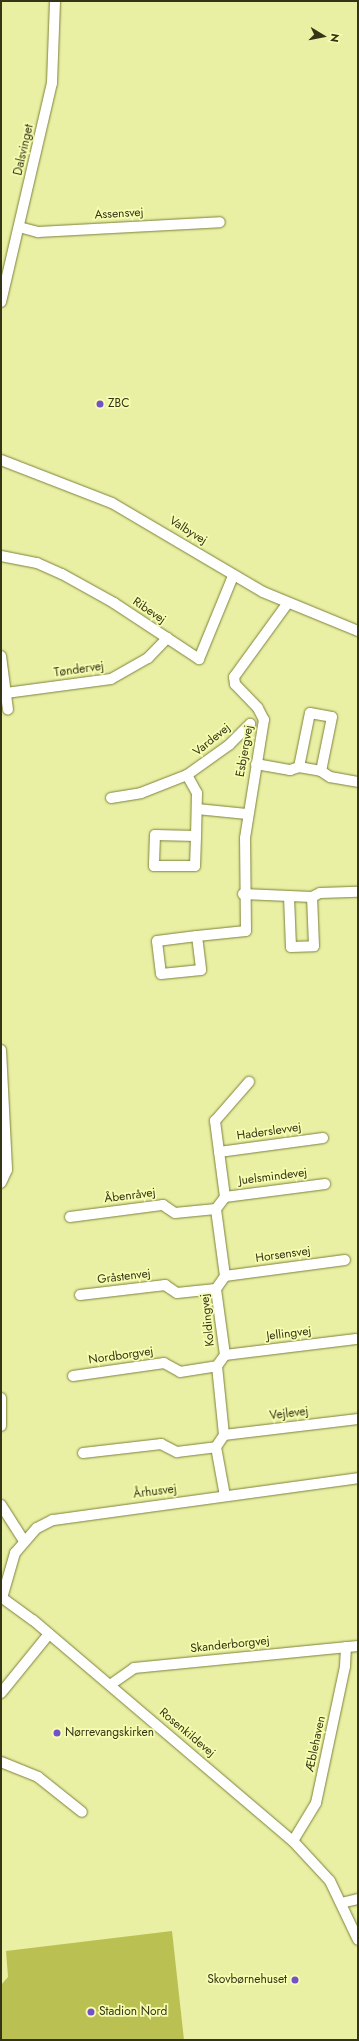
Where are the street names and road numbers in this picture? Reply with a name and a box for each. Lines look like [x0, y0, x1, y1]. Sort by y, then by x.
street label: Dalsvinget [11, 123, 37, 177]
street label: Assensvej [94, 206, 144, 222]
street label: Valbyvej [166, 514, 210, 548]
street label: Ribevej [130, 595, 168, 627]
street label: Tøndervej [53, 659, 105, 681]
street label: Vardevej [190, 721, 234, 759]
street label: Esbjergvej [233, 724, 257, 778]
street label: Haderslevvej [236, 1120, 302, 1144]
street label: Juelsmindevej [238, 1166, 308, 1188]
street label: Åbenråvej [104, 1186, 156, 1206]
street label: Horsensvej [254, 1244, 312, 1266]
street label: Gråstenvej [96, 1267, 152, 1287]
street label: Koldingvej [198, 1293, 218, 1347]
street label: Jellingvej [266, 1324, 312, 1344]
street label: Nordborgvej [88, 1344, 154, 1368]
street label: Vejlevej [269, 1404, 309, 1424]
street label: Århusvej [132, 1482, 178, 1502]
street label: Skanderborgvej [190, 1634, 270, 1656]
street label: Rosenkildevej [156, 1705, 218, 1761]
street label: Æblehaven [303, 1715, 329, 1773]

